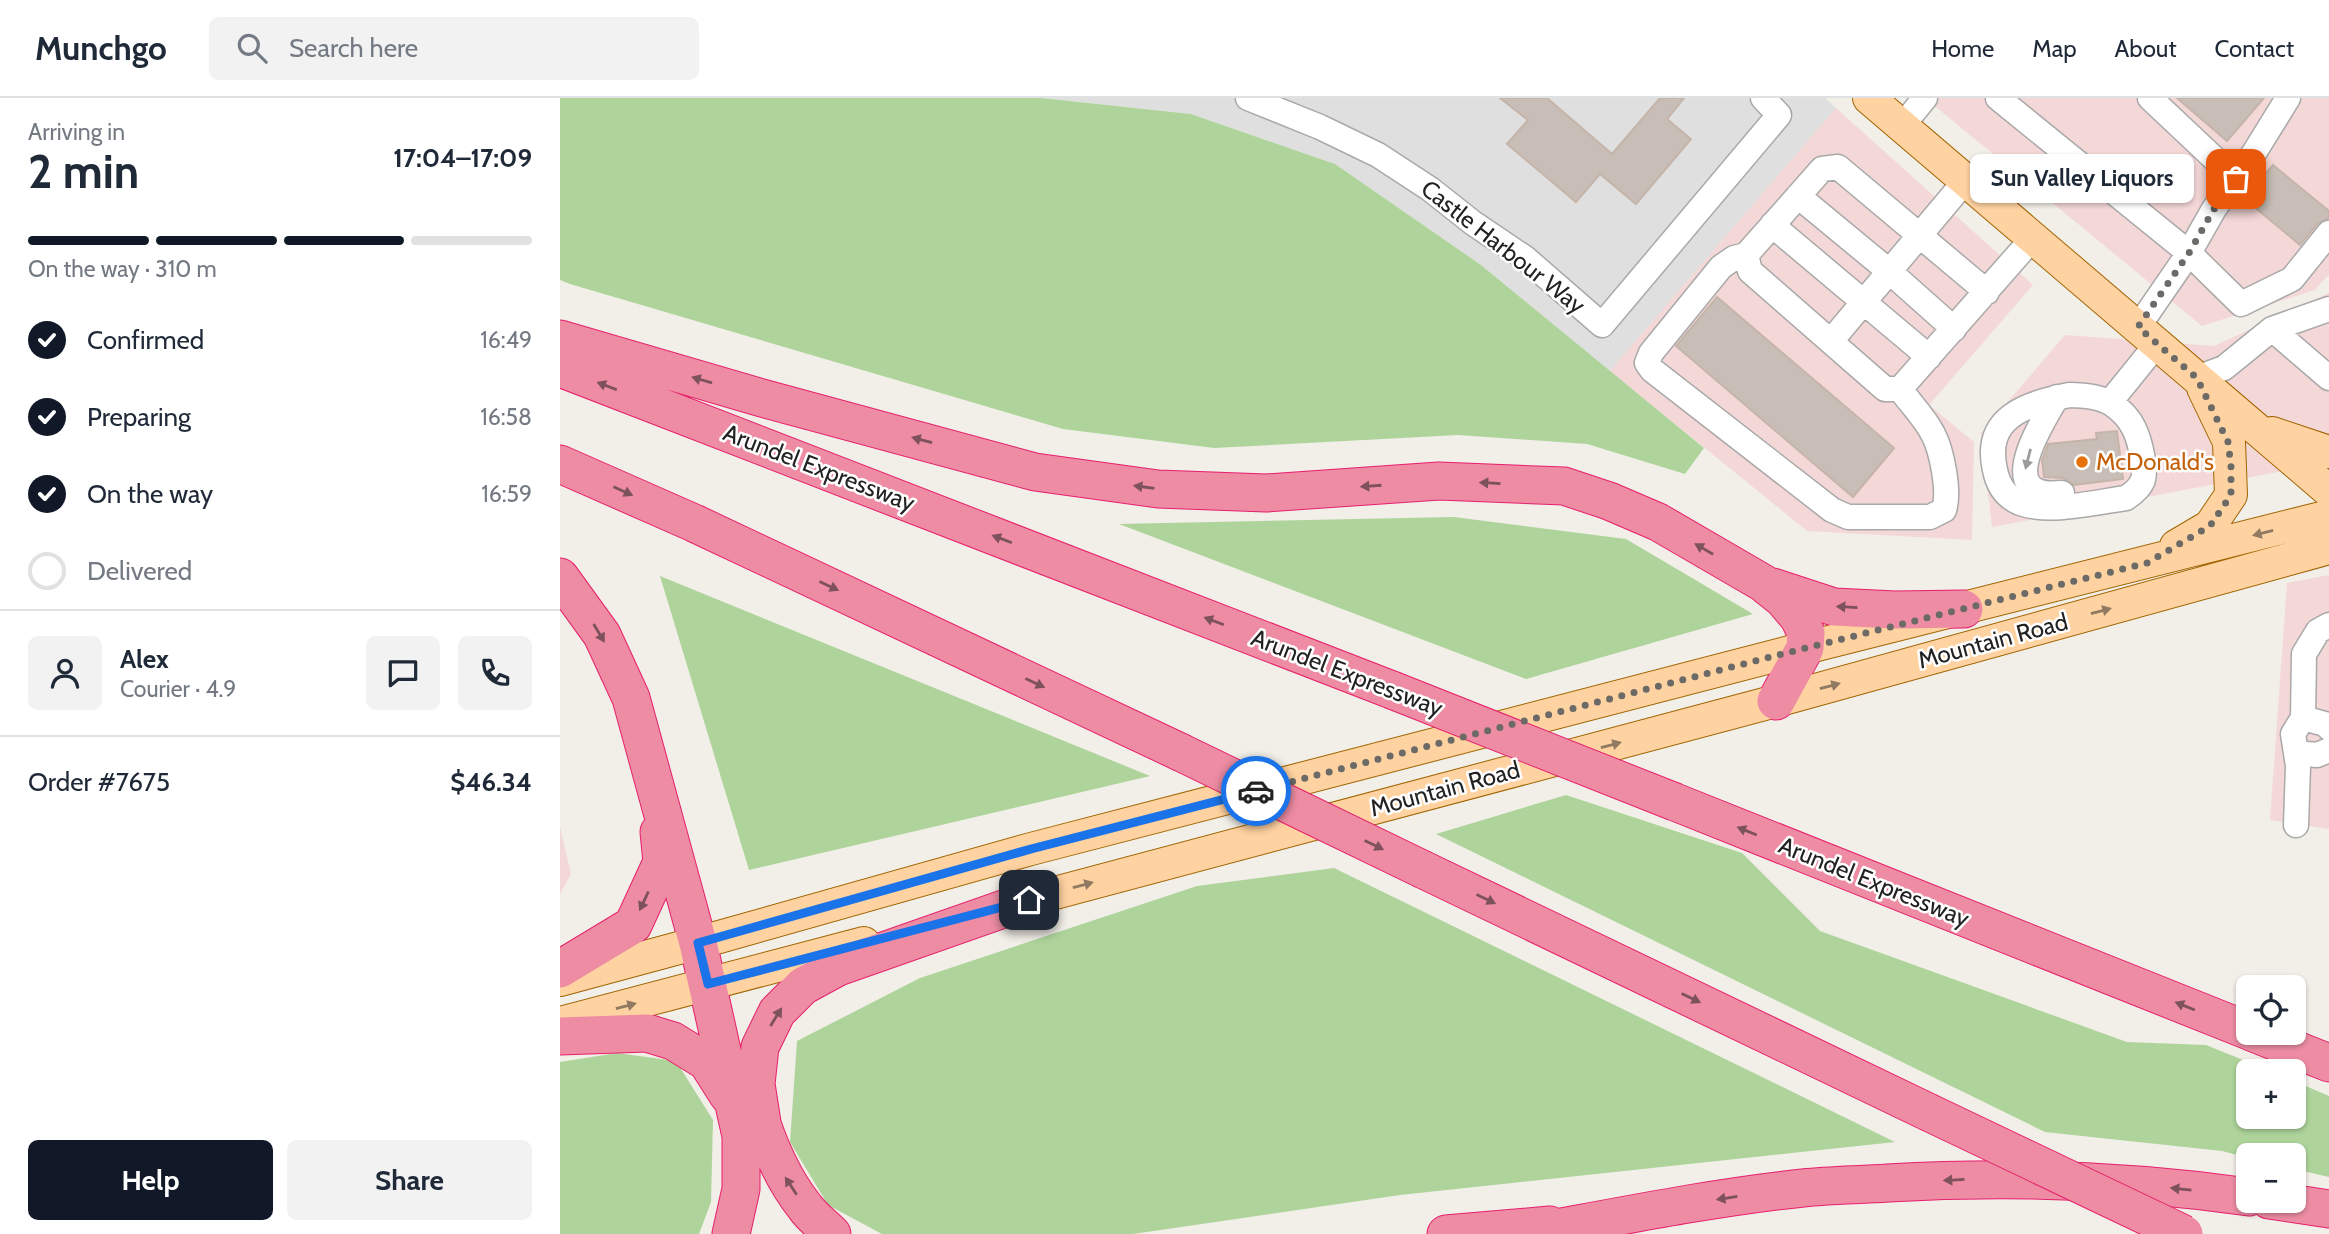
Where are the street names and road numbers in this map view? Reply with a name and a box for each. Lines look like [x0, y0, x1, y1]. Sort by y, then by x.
street label: Castle Harbour Way [1415, 174, 1591, 320]
street label: Arundel Expressway [719, 418, 919, 517]
street label: Mountain Road [1915, 607, 2071, 674]
street label: Arundel Expressway [1247, 623, 1447, 722]
street label: Mountain Road [1367, 755, 1523, 822]
street label: Arundel Expressway [1775, 830, 1974, 933]

